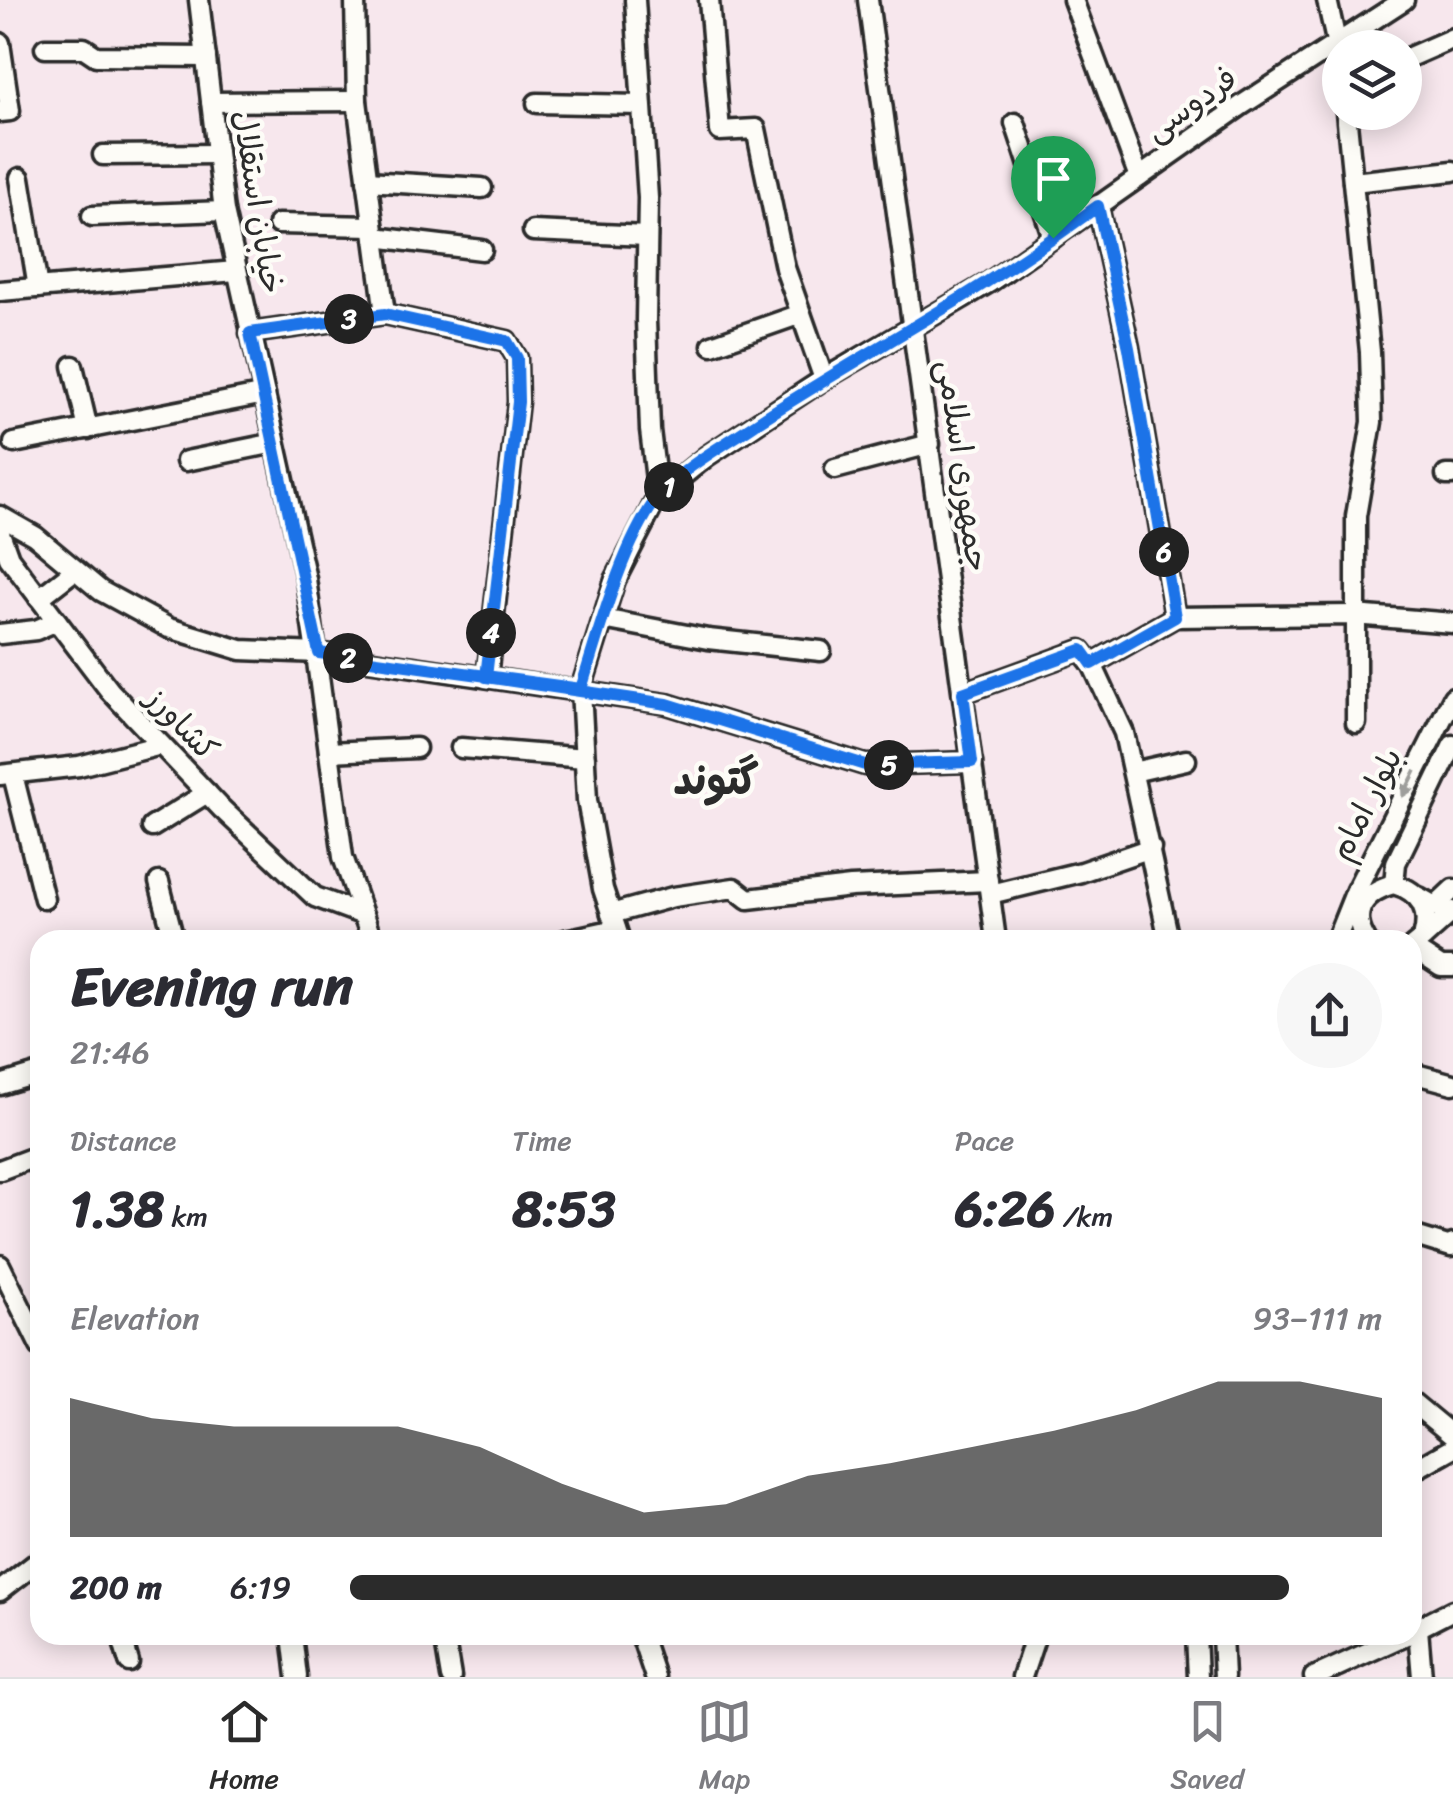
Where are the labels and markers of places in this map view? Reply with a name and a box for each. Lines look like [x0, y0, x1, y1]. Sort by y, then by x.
pin [1011, 136, 1096, 239]
pin: 3 [324, 294, 374, 344]
pin: 1 [644, 462, 694, 512]
pin: 6 [1139, 527, 1189, 577]
pin: 4 [466, 608, 516, 658]
pin: 2 [323, 633, 373, 683]
pin: 5 [864, 740, 914, 790]

